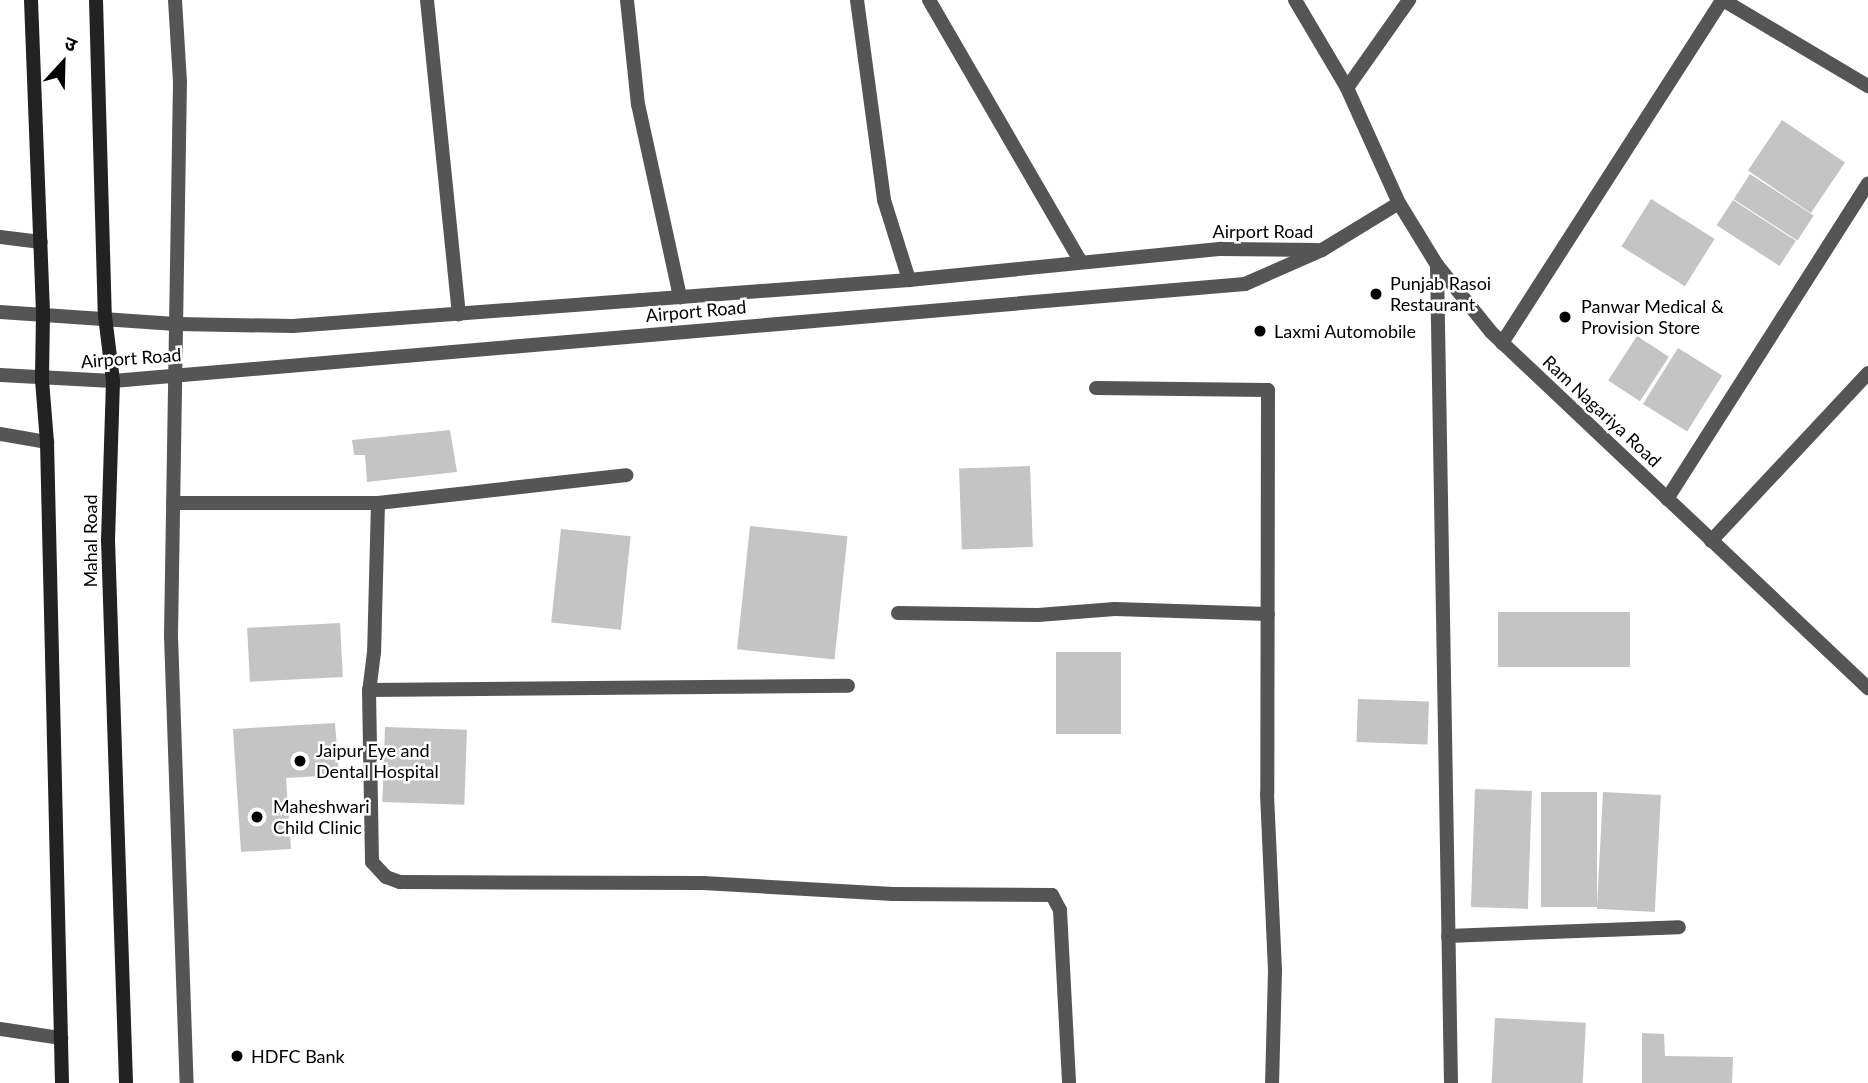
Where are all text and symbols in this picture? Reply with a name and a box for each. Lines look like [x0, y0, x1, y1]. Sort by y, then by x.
north arrow [28, 28, 98, 98]
text: उ [62, 30, 81, 56]
street label: Airport Road [1213, 220, 1313, 242]
place label: Punjab Rasoi Restaurant [1390, 273, 1491, 316]
marker: Punjab Rasoi Restaurant [1368, 286, 1384, 302]
street label: Airport Road [645, 296, 747, 326]
place label: Panwar Medical & Provision Store [1581, 296, 1724, 338]
marker: Panwar Medical & Provision Store [1555, 307, 1575, 327]
place label: Laxmi Automobile [1274, 320, 1417, 342]
marker: Laxmi Automobile [1252, 323, 1268, 339]
street label: Airport Road [80, 344, 182, 372]
street label: Ram Nagariya Road [1538, 351, 1666, 471]
street label: Mahal Road [79, 494, 101, 588]
place label: Jaipur Eye and Dental Hospital [316, 740, 439, 782]
marker: Jaipur Eye and Dental Hospital [290, 751, 310, 771]
place label: Maheshwari Child Clinic [273, 796, 370, 838]
marker: Maheshwari Child Clinic [247, 807, 267, 827]
place label: HDFC Bank [251, 1045, 345, 1067]
marker: HDFC Bank [229, 1048, 245, 1064]

